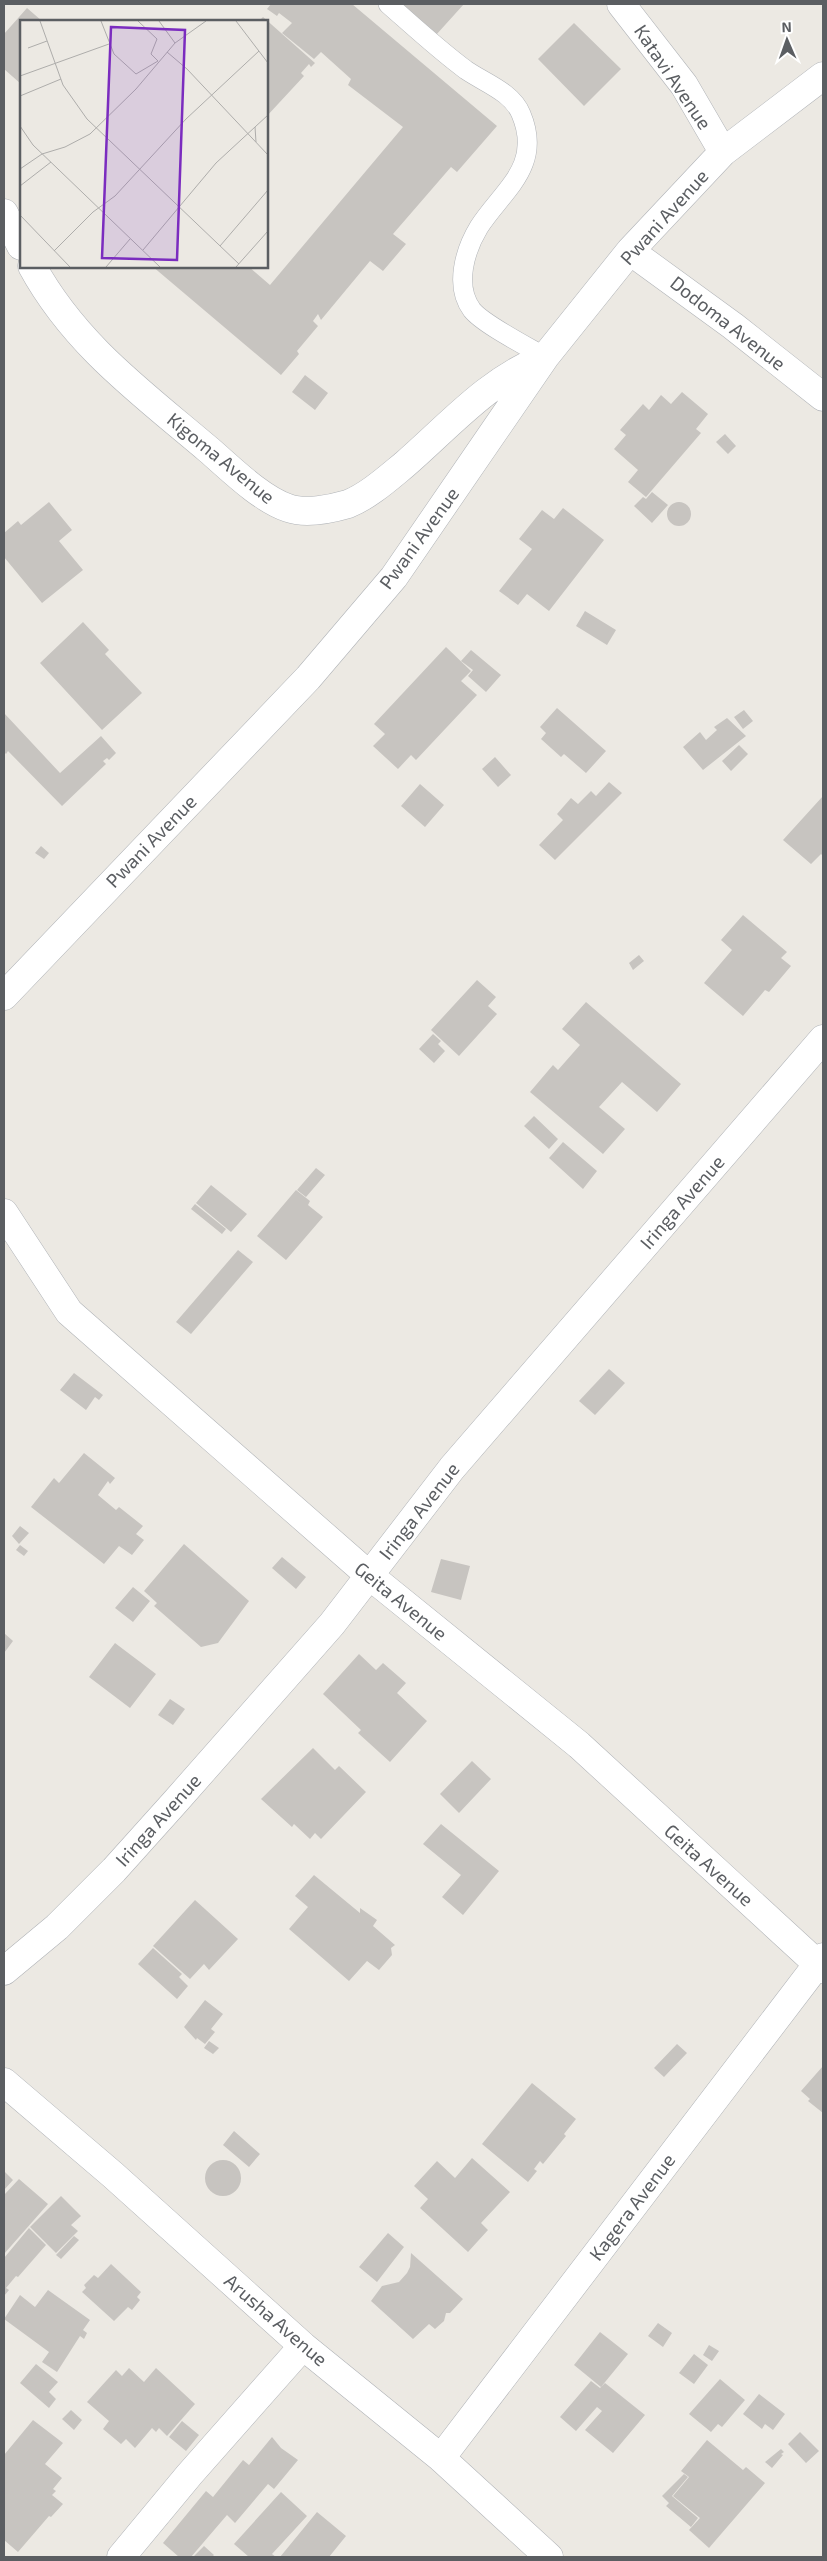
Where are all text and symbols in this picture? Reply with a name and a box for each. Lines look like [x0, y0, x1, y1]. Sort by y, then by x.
north arrow [762, 15, 812, 65]
text: N [781, 18, 792, 35]
inset map [20, 20, 268, 268]
street label: Katavi Avenue [630, 20, 717, 134]
street label: Pwani Avenue [615, 164, 712, 269]
street label: Dodoma Avenue [666, 271, 790, 375]
street label: Kigoma Avenue [163, 407, 280, 508]
street label: Pwani Avenue [374, 482, 463, 593]
street label: Pwani Avenue [101, 789, 201, 892]
street label: Iringa Avenue [635, 1150, 729, 1253]
street label: Iringa Avenue [374, 1458, 464, 1564]
street label: Geita Avenue [351, 1556, 452, 1645]
street label: Iringa Avenue [110, 1769, 205, 1871]
street label: Geita Avenue [660, 1819, 759, 1911]
street label: Kagera Avenue [584, 2149, 679, 2265]
street label: Arusha Avenue [220, 2269, 332, 2371]

